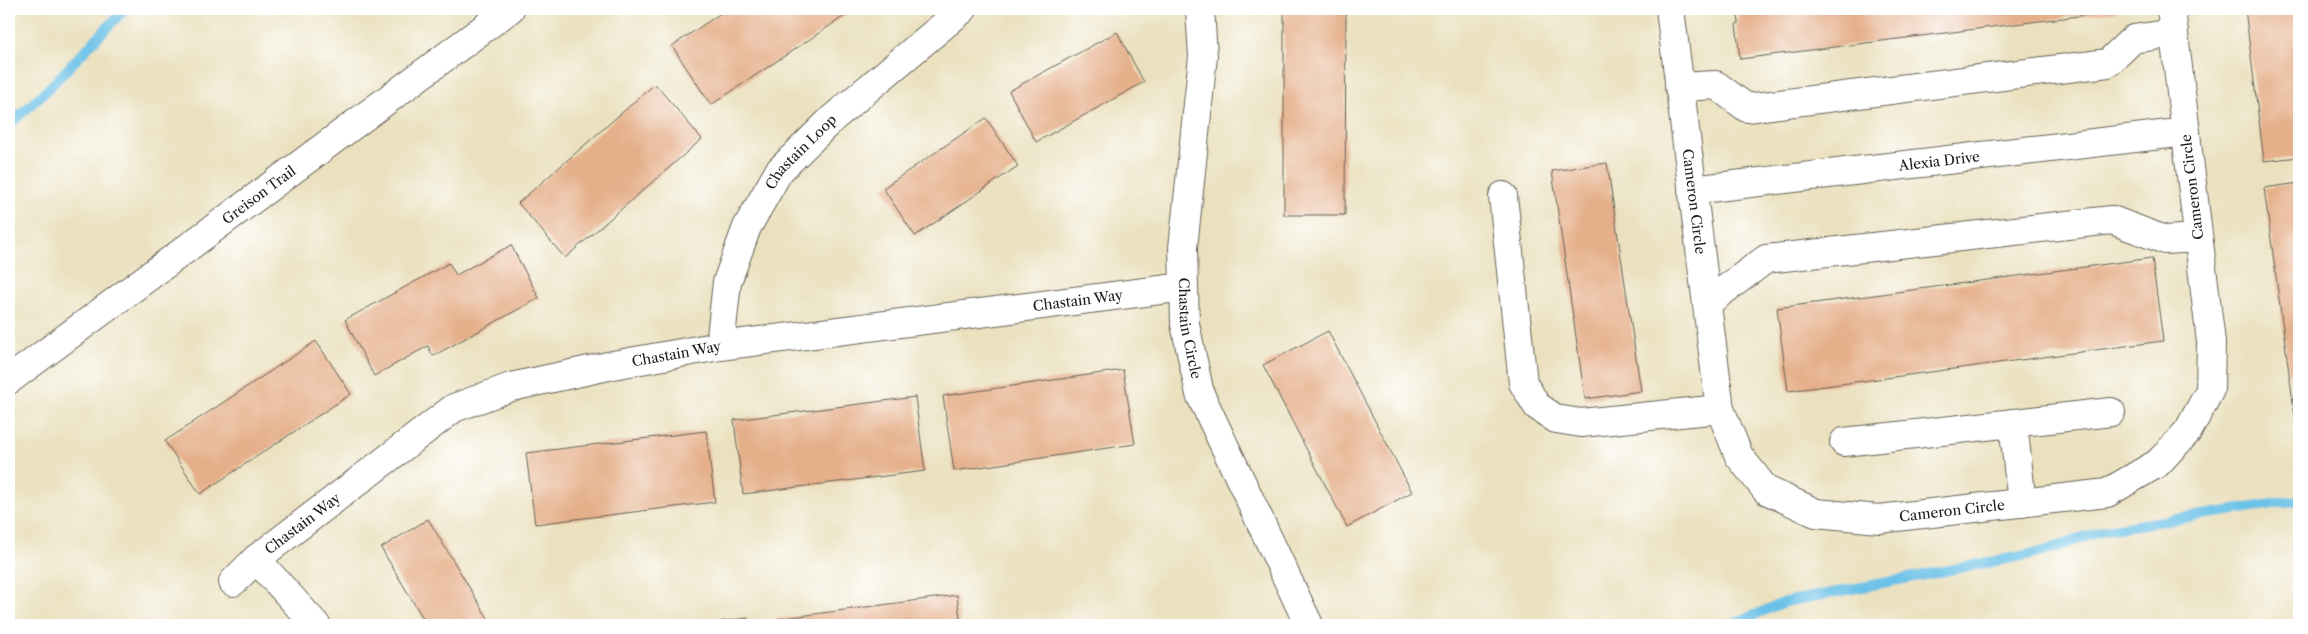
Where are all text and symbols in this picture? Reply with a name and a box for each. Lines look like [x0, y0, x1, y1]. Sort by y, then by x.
street label: Chastain Loop [761, 111, 840, 193]
street label: Cameron Circle [2177, 133, 2207, 241]
street label: Alexia Drive [1897, 147, 1981, 175]
street label: Cameron Circle [1679, 148, 1710, 255]
street label: Greison Trail [219, 162, 299, 228]
street label: Chastain Circle [1175, 278, 1206, 381]
street label: Chastain Way [1032, 286, 1124, 315]
street label: Chastain Way [630, 337, 723, 371]
street label: Chastain Way [261, 489, 344, 558]
street label: Cameron Circle [1898, 496, 2006, 526]

